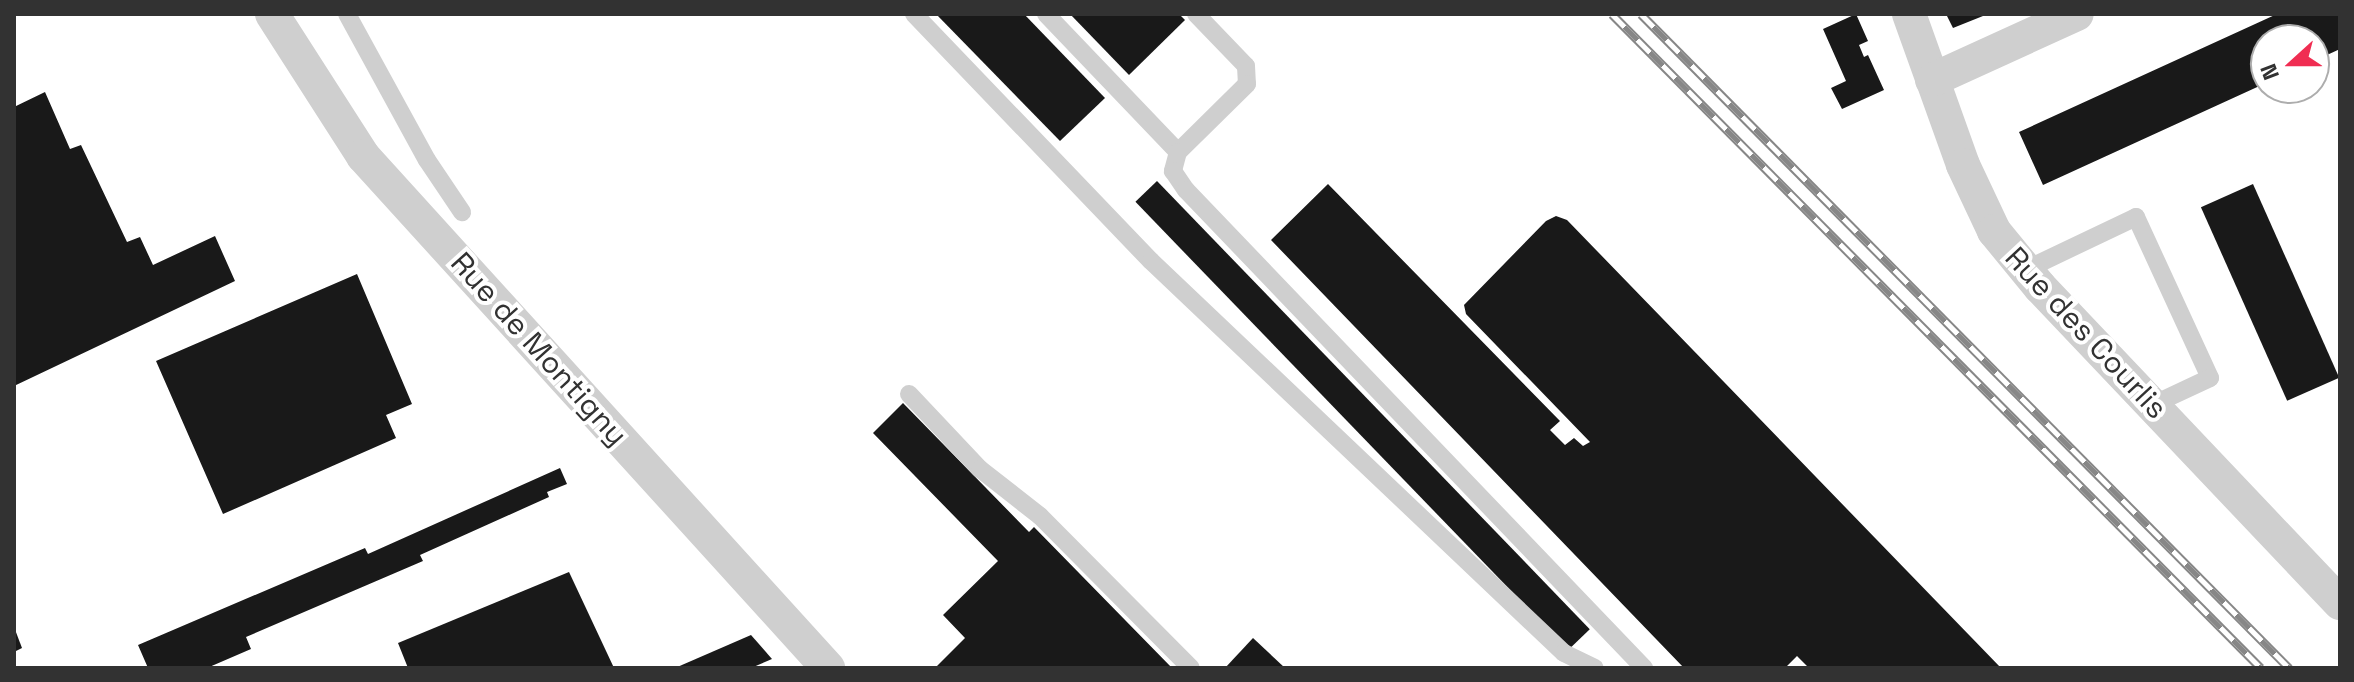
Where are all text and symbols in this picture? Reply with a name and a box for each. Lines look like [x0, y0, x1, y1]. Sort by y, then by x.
north arrow [2250, 24, 2330, 104]
text: N [2254, 60, 2285, 84]
street label: Rue des Courlis [1997, 240, 2175, 426]
street label: Rue de Montigny [443, 245, 635, 453]

